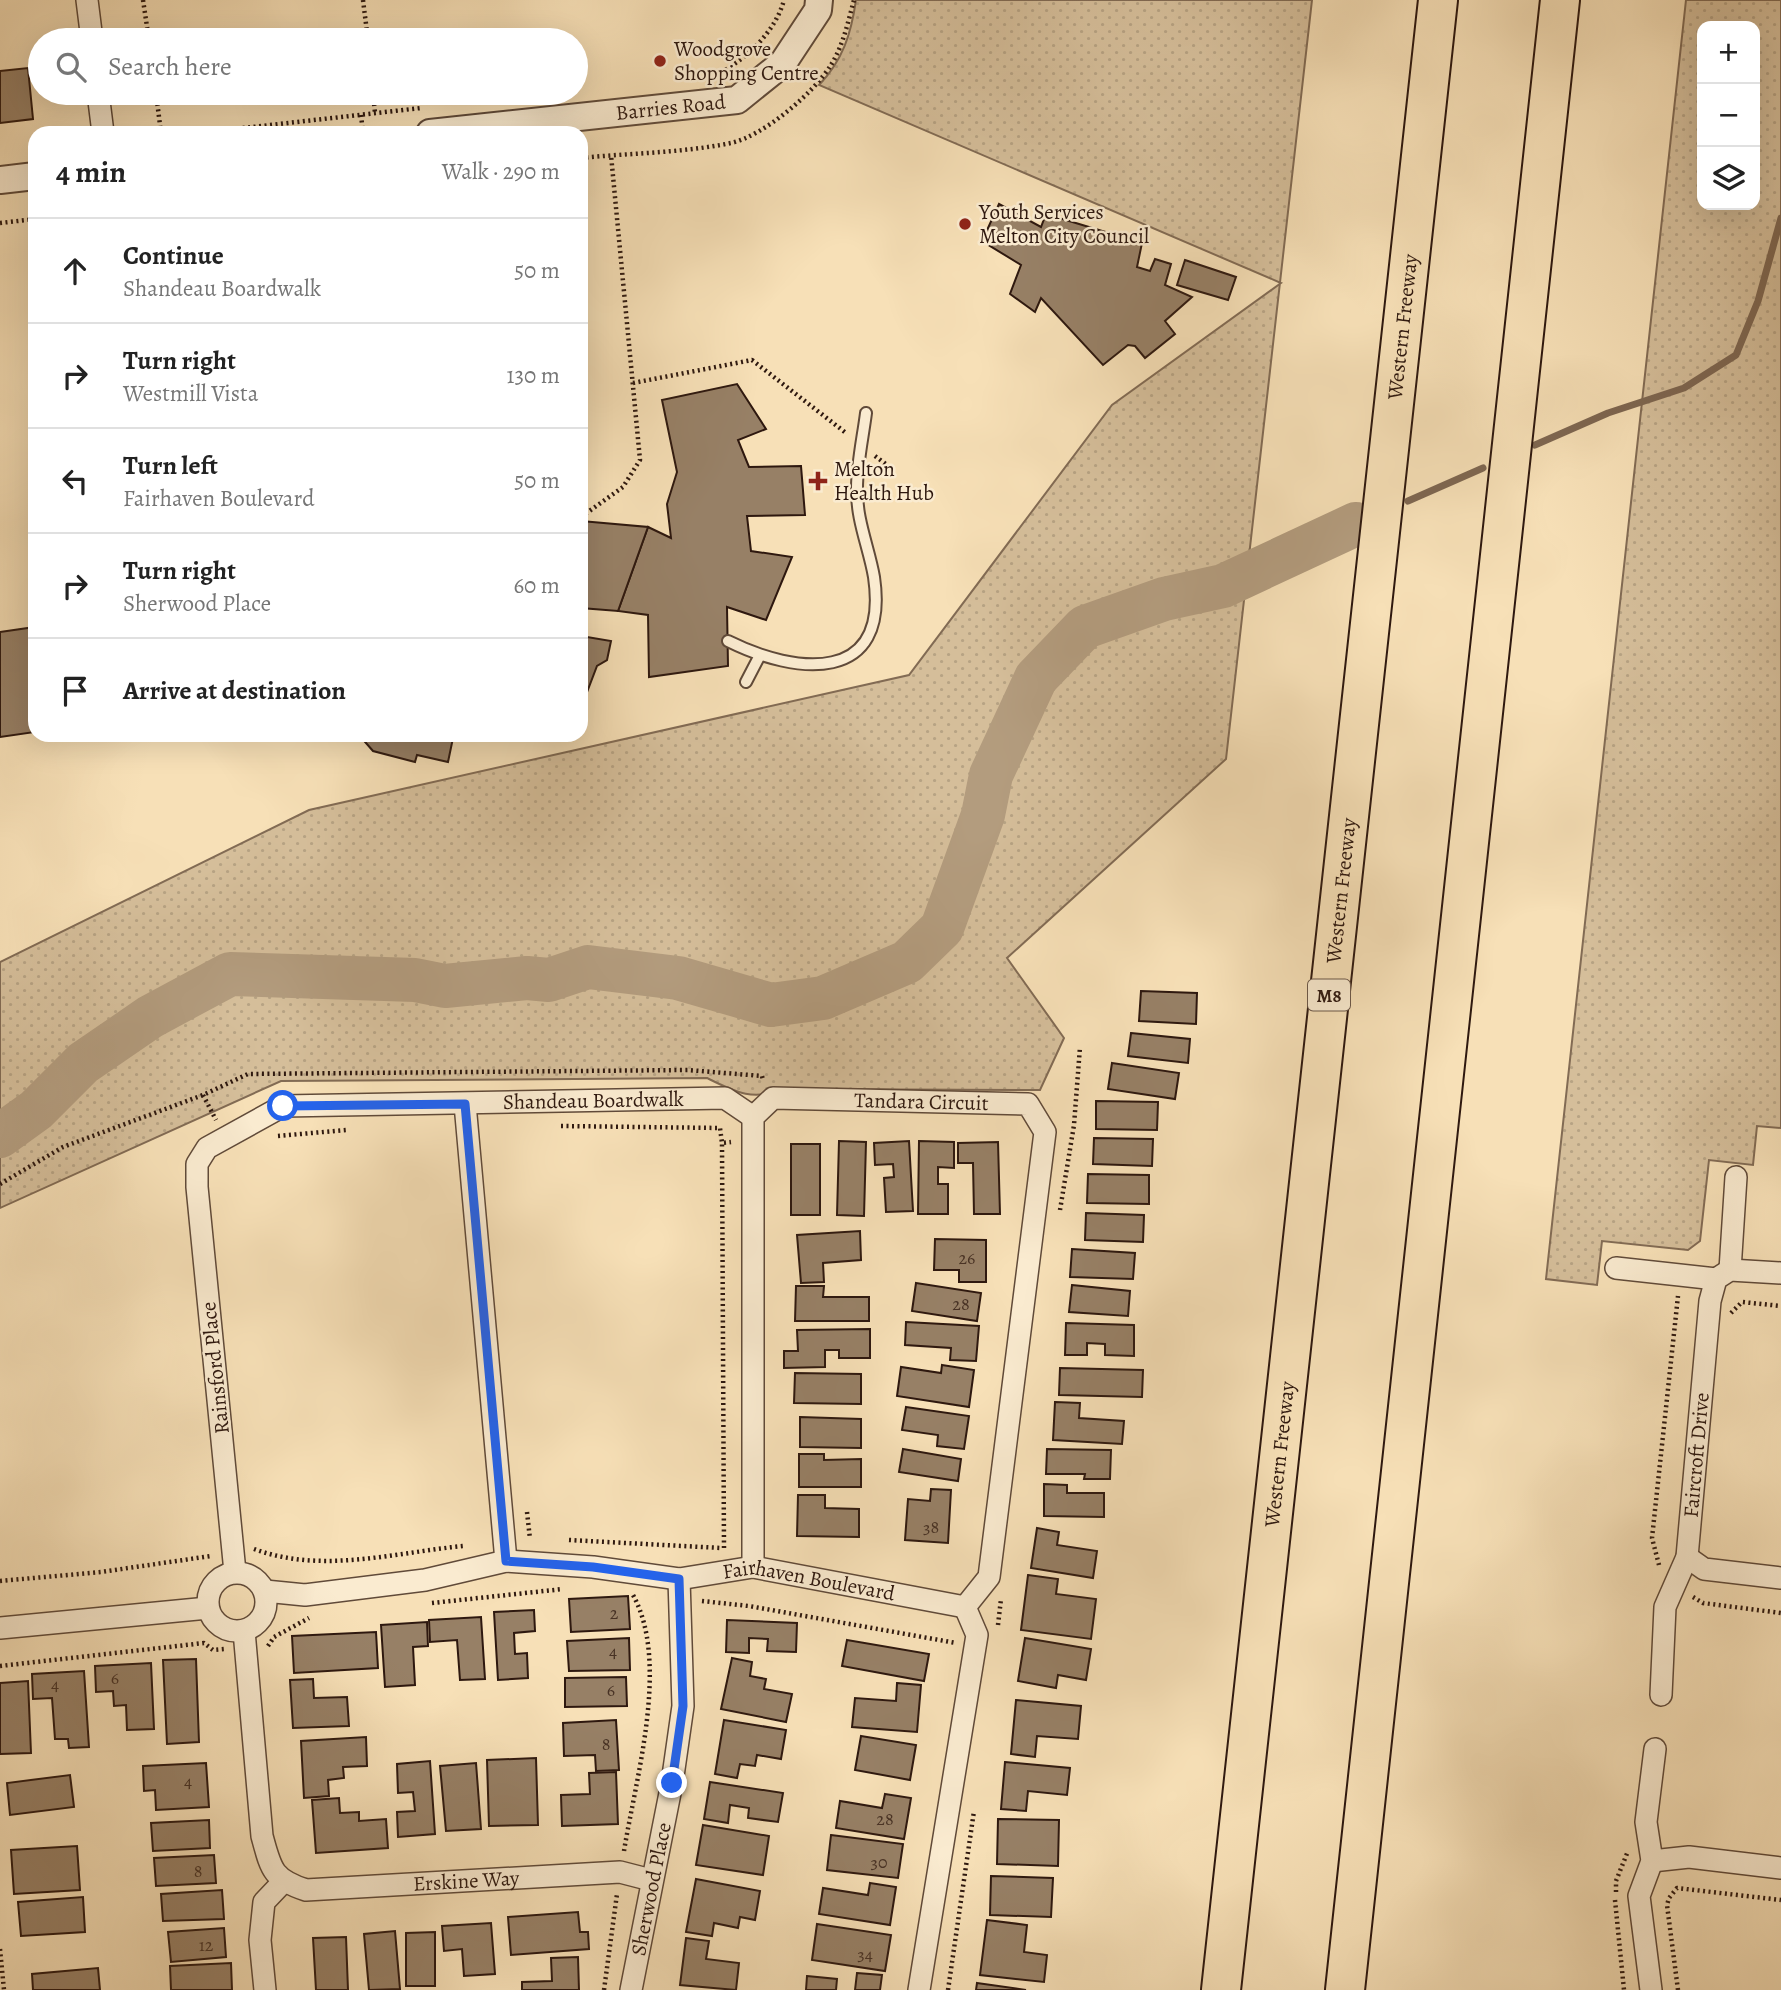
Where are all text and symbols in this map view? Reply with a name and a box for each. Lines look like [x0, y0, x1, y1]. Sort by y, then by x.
map controls [1697, 21, 1760, 210]
button: + [1697, 21, 1760, 84]
search box [28, 28, 588, 105]
place label: Woodgrove Shopping Centre [673, 35, 819, 87]
icon: search [52, 48, 90, 86]
text: Search here [108, 49, 232, 84]
marker: Woodgrove Shopping Centre [652, 53, 668, 69]
button: − [1697, 84, 1760, 147]
street label: Barries Road [614, 87, 728, 127]
button: layers [1697, 147, 1760, 210]
text: 4 min [56, 152, 126, 192]
text: Walk · 290 m [442, 156, 560, 187]
place label: Youth Services Melton City Council [978, 198, 1149, 250]
marker: Youth Services Melton City Council [957, 216, 973, 232]
text: Continue [123, 238, 224, 273]
icon: ahead [56, 252, 94, 290]
street label: Western Freeway [1380, 252, 1424, 402]
text: 50 m [514, 255, 560, 286]
text: Shandeau Boardwalk [123, 273, 321, 304]
text: Turn right [123, 343, 236, 378]
icon: right [56, 357, 94, 395]
text: 130 m [507, 360, 560, 391]
text: Westmill Vista [123, 378, 258, 409]
text: Turn left [123, 448, 218, 483]
place label: Melton Health Hub [834, 455, 934, 507]
icon: left [56, 462, 94, 500]
text: 50 m [514, 465, 560, 496]
marker: Melton Health Hub [808, 471, 828, 491]
text: Fairhaven Boulevard [123, 483, 315, 514]
text: Turn right [123, 553, 236, 588]
icon: right [56, 567, 94, 605]
text: 60 m [513, 570, 560, 601]
text: Sherwood Place [123, 588, 271, 619]
icon: arrive [56, 672, 94, 710]
text: Arrive at destination [123, 673, 346, 708]
street label: Western Freeway [1319, 816, 1363, 966]
road number: M8 [1308, 979, 1350, 1010]
street label: Shandeau Boardwalk [503, 1085, 685, 1116]
street label: Tandara Circuit [854, 1086, 989, 1117]
route start [267, 1090, 298, 1121]
house number: 26 [959, 1246, 975, 1270]
house number: 28 [952, 1292, 970, 1316]
street label: Rainsford Place [194, 1300, 236, 1436]
street label: Western Freeway [1257, 1379, 1301, 1529]
street label: Faircroft Drive [1677, 1391, 1716, 1519]
house number: 38 [923, 1515, 939, 1539]
street label: Fairhaven Boulevard [720, 1553, 898, 1608]
house number: 2 [610, 1601, 619, 1625]
house number: 4 [609, 1639, 617, 1663]
house number: 6 [111, 1666, 119, 1690]
house number: 4 [51, 1672, 59, 1696]
house number: 6 [607, 1678, 615, 1702]
house number: 8 [602, 1732, 610, 1756]
route end [656, 1767, 687, 1798]
house number: 4 [184, 1769, 192, 1793]
house number: 28 [876, 1807, 894, 1831]
street label: Sherwood Place [624, 1820, 678, 1958]
house number: 30 [870, 1850, 888, 1874]
house number: 8 [194, 1859, 202, 1883]
street label: Erskine Way [412, 1864, 521, 1898]
house number: 12 [199, 1933, 214, 1957]
house number: 34 [857, 1942, 873, 1966]

